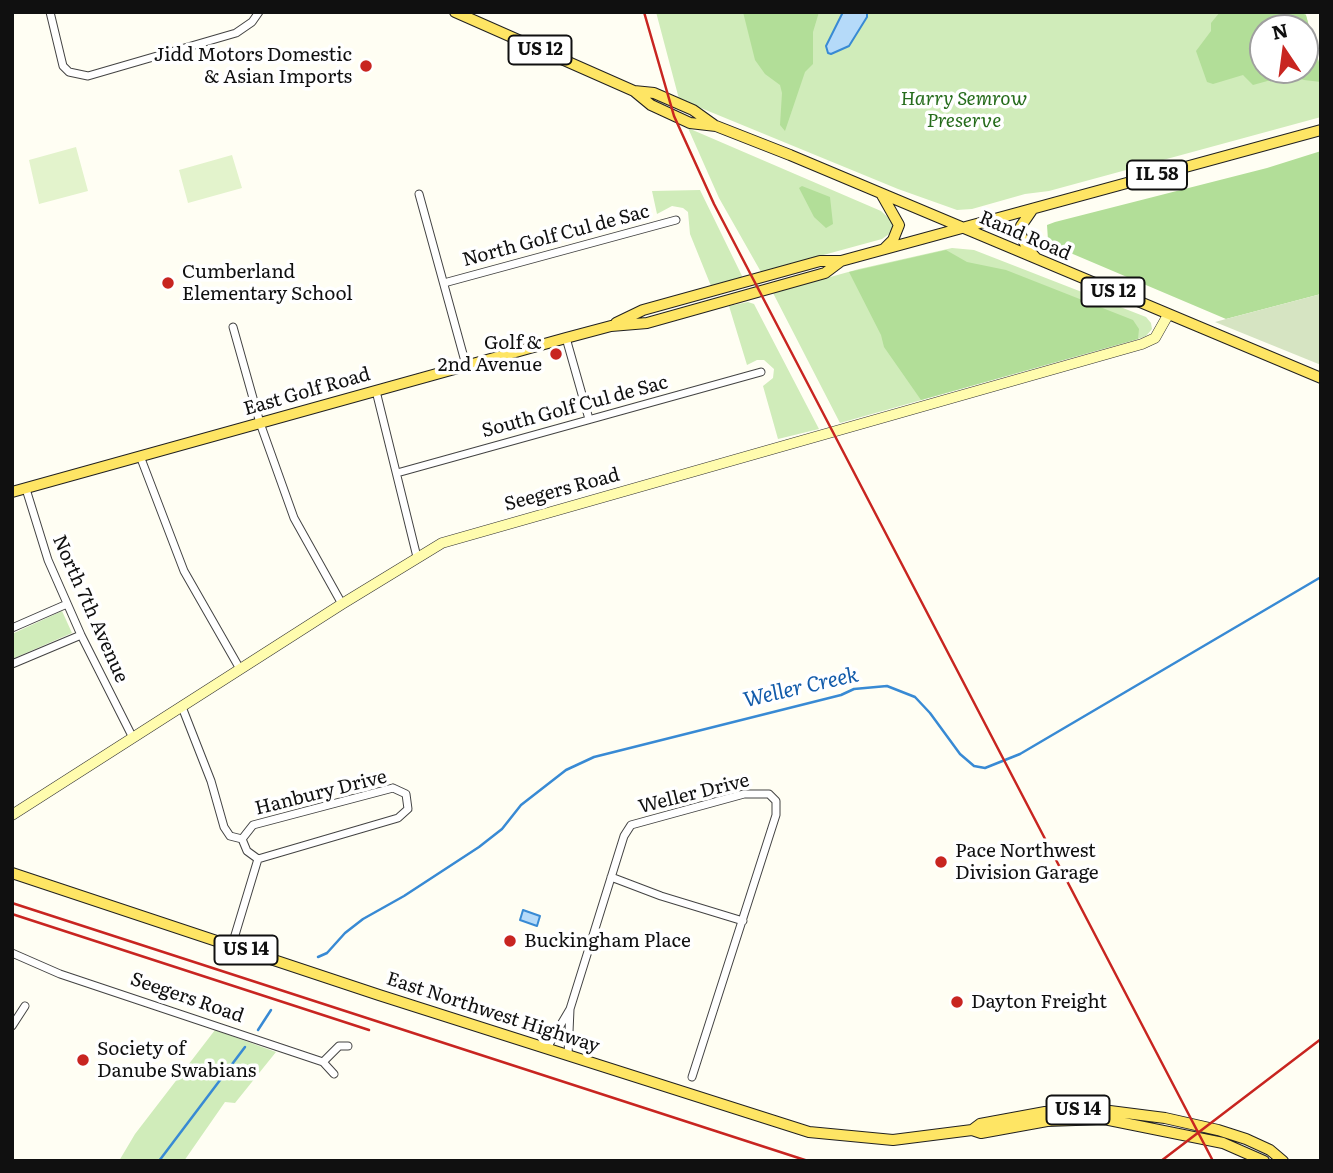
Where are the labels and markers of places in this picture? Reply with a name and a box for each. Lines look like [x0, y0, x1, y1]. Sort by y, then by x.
place label: Jidd Motors Domestic & Asian Imports [154, 44, 352, 88]
marker: Jidd Motors Domestic & Asian Imports [358, 58, 374, 74]
place label: Cumberland Elementary School [182, 261, 353, 305]
marker: Cumberland Elementary School [160, 275, 176, 291]
place label: Golf & 2nd Avenue [438, 332, 542, 376]
marker: Golf & 2nd Avenue [548, 346, 564, 362]
place label: Pace Northwest Division Garage [955, 840, 1099, 884]
marker: Pace Northwest Division Garage [933, 854, 949, 870]
place label: Buckingham Place [524, 930, 691, 952]
marker: Buckingham Place [502, 933, 518, 949]
place label: Dayton Freight [971, 991, 1107, 1013]
marker: Dayton Freight [949, 994, 965, 1010]
place label: Society of Danube Swabians [97, 1038, 256, 1082]
marker: Society of Danube Swabians [75, 1052, 91, 1068]

